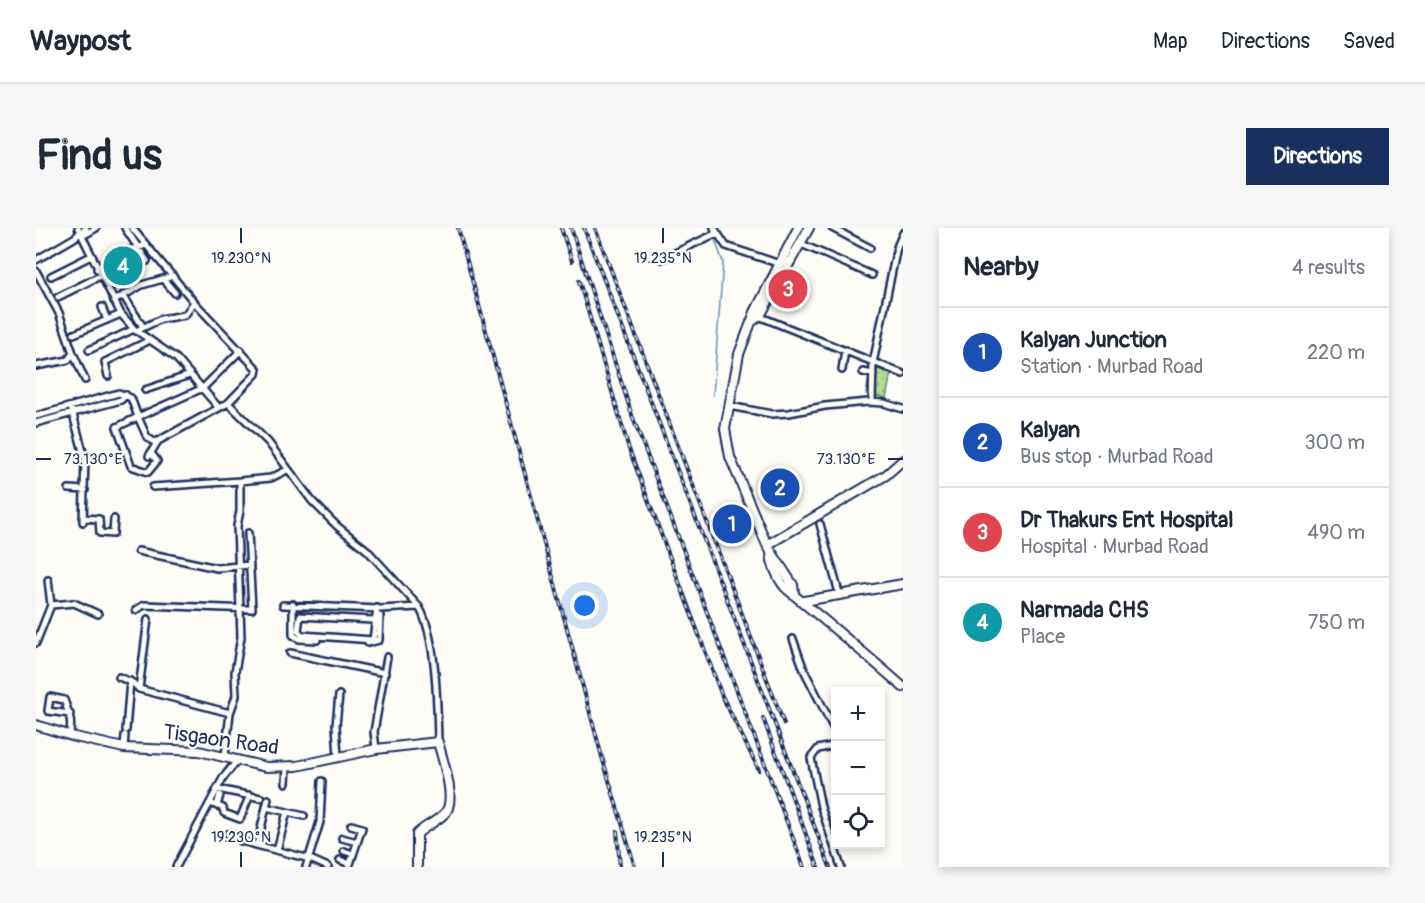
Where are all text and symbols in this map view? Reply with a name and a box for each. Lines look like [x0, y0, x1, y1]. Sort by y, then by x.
text: Waypost [30, 24, 131, 59]
text: Map [1153, 28, 1188, 55]
text: Directions [1221, 28, 1310, 55]
text: Saved [1343, 28, 1395, 55]
button: Directions [1246, 128, 1389, 185]
text: Find us [36, 130, 162, 182]
pin: 4 [104, 243, 142, 288]
text: 19.230°N [211, 249, 271, 268]
text: 19.235°N [634, 249, 692, 268]
text: Nearby [963, 251, 1039, 283]
text: 4 results [1292, 255, 1365, 280]
pin: 3 [768, 266, 807, 312]
text: Kalyan Junction [1020, 326, 1167, 354]
text: 1 [979, 340, 986, 365]
text: 220 m [1307, 340, 1365, 365]
text: Station · Murbad Road [1020, 354, 1203, 379]
text: Kalyan [1020, 416, 1080, 444]
text: 2 [977, 430, 988, 455]
text: 300 m [1304, 430, 1365, 455]
text: Bus stop · Murbad Road [1020, 444, 1213, 469]
text: 73.130°E [64, 450, 122, 469]
text: 73.130°E [817, 450, 875, 469]
pin: 2 [760, 466, 800, 510]
pin: 1 [712, 502, 752, 546]
text: Dr Thakurs Ent Hospital [1020, 506, 1233, 534]
text: 3 [977, 520, 988, 545]
text: 490 m [1307, 520, 1365, 545]
text: Hospital · Murbad Road [1020, 534, 1209, 559]
your location [570, 591, 599, 620]
text: Narmada CHS [1020, 596, 1149, 624]
text: 4 [977, 610, 988, 635]
text: 750 m [1308, 610, 1365, 635]
text: Place [1020, 624, 1065, 649]
map controls [831, 687, 885, 849]
button: + [831, 687, 885, 741]
street label: Tisgaon Road [162, 719, 280, 761]
button: − [831, 741, 885, 795]
button: locate [831, 795, 885, 849]
text: 19.230°N [211, 828, 271, 847]
text: 19.235°N [634, 828, 692, 847]

